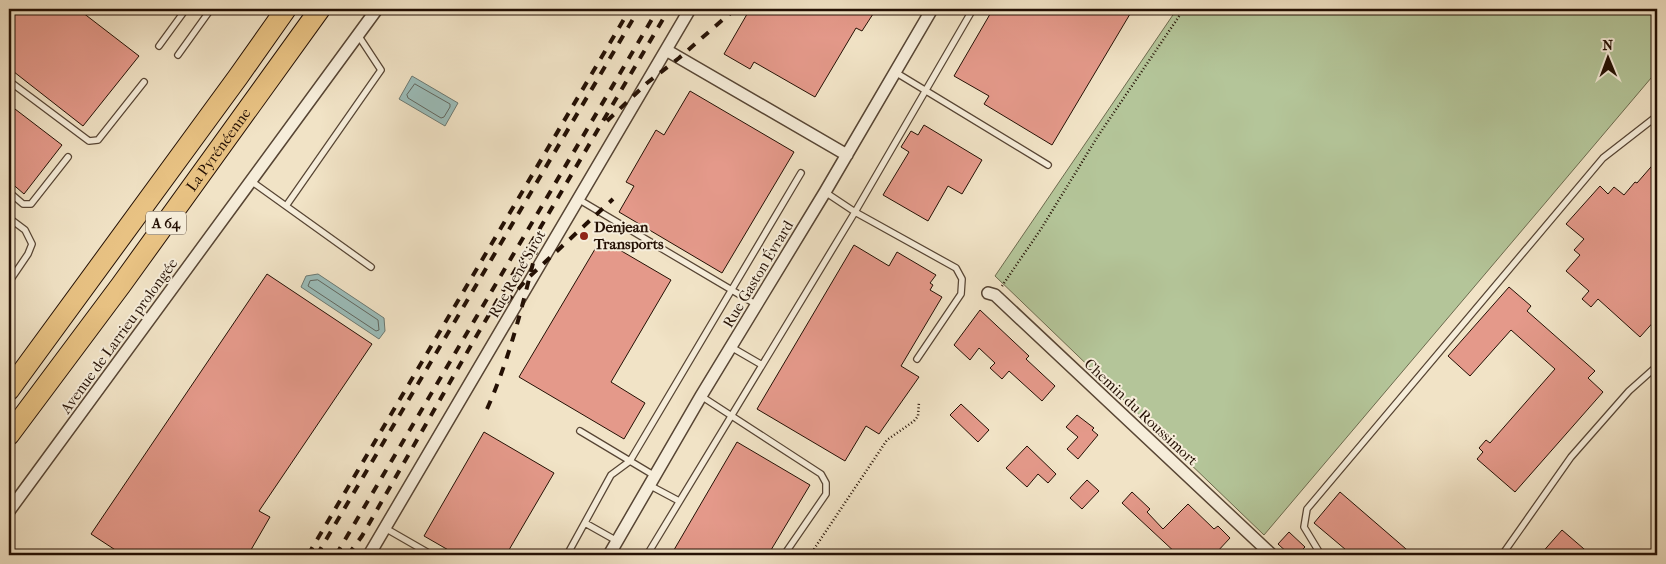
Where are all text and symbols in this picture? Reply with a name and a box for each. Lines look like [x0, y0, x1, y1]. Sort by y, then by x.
north arrow [1584, 32, 1634, 82]
text: N [1602, 37, 1614, 54]
street label: La Pyrénéenne [183, 104, 255, 195]
road number: A 64 [146, 212, 186, 234]
street label: Rue Gaston Évrard [719, 216, 797, 331]
place label: Denjean Transports [593, 218, 664, 253]
street label: Rue René Sirot [485, 226, 550, 321]
marker: Denjean Transports [578, 230, 590, 242]
street label: Avenue de Larrieu prolongée [56, 254, 182, 418]
street label: Chemin du Roussimort [1081, 355, 1202, 470]

